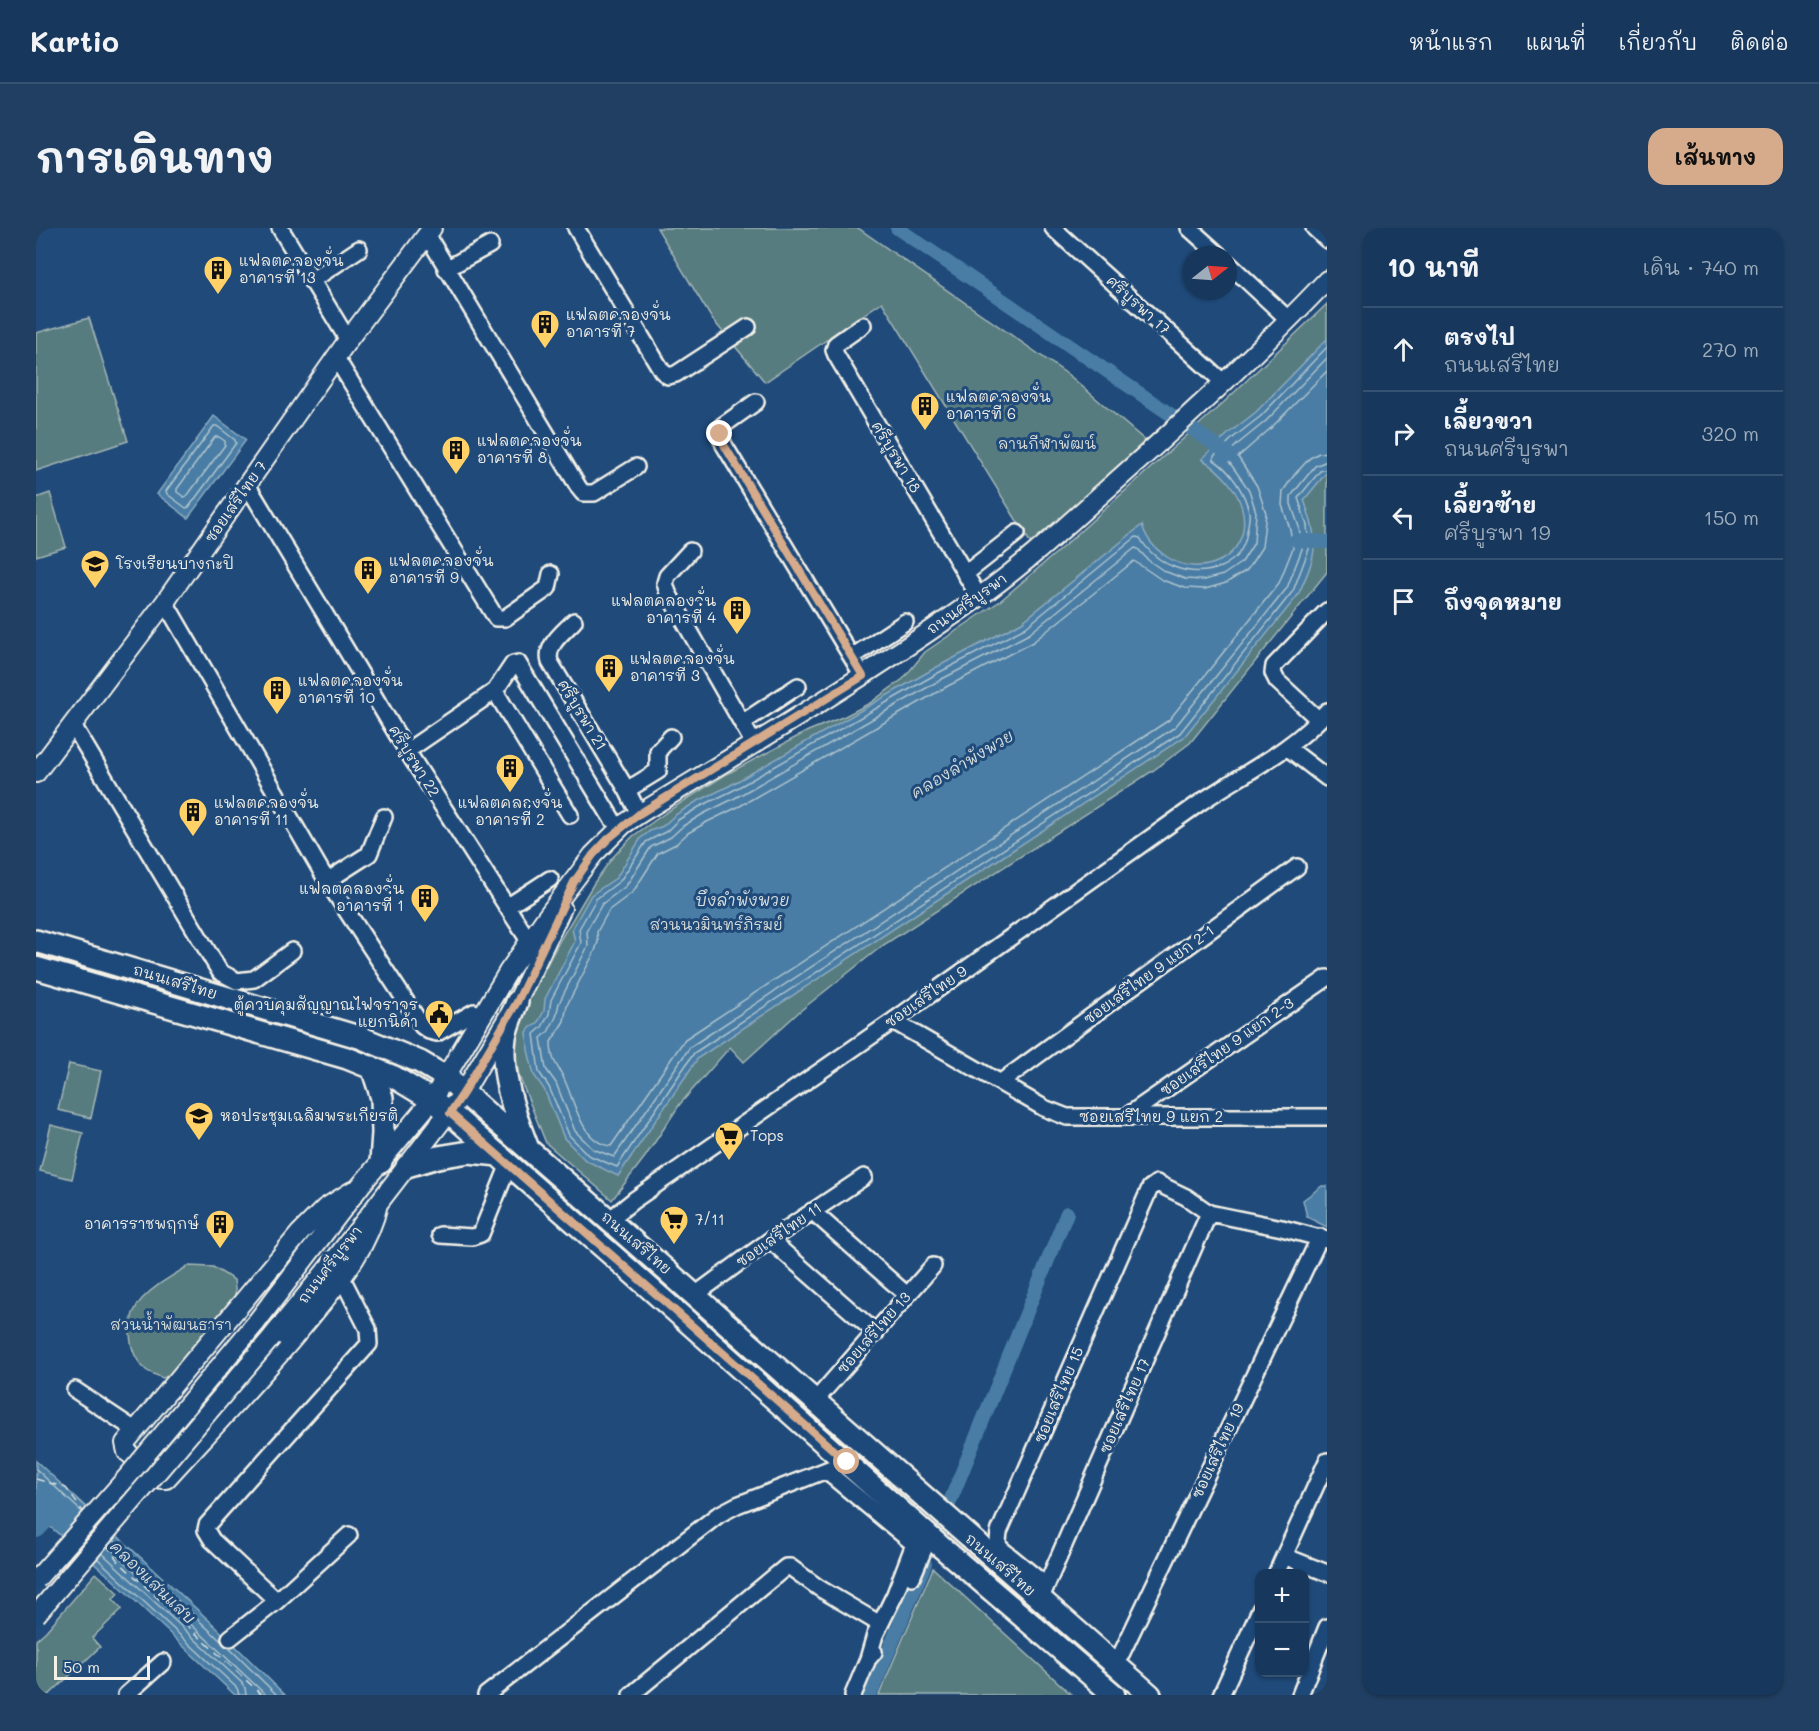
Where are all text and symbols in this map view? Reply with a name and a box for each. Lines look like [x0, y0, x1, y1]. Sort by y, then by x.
text: Kartio [30, 23, 119, 59]
text: หน้าแรก [1409, 28, 1493, 55]
text: แผนที่ [1526, 28, 1586, 55]
text: เกี่ยวกับ [1619, 28, 1697, 55]
text: ติดต่อ [1730, 28, 1789, 55]
button: เส้นทาง [1648, 128, 1783, 185]
text: การเดินทาง [36, 129, 274, 184]
place label: แฟลตคลองจั่น อาคารที่ 13 [239, 245, 344, 287]
north arrow [1183, 246, 1237, 300]
text: 10 นาที [1387, 250, 1479, 284]
building icon: แฟลตคลองจั่น อาคารที่ 13 [202, 254, 234, 296]
text: เดิน · 740 m [1643, 254, 1759, 280]
street label: ศรีบูรพา 17 [1101, 270, 1175, 340]
place label: แฟลตคลองจั่น อาคารที่ 7 [566, 299, 671, 341]
building icon: แฟลตคลองจั่น อาคารที่ 7 [529, 308, 561, 350]
text: ตรงไป [1444, 322, 1515, 351]
icon: ahead [1387, 333, 1420, 366]
text: 270 m [1702, 336, 1759, 362]
text: ถนนเสรีไทย [1444, 351, 1560, 377]
place label: แฟลตคลองจั่น อาคารที่ 6 [946, 381, 1051, 423]
building icon: แฟลตคลองจั่น อาคารที่ 6 [909, 390, 941, 432]
text: เลี้ยวขวา [1444, 406, 1533, 435]
street label: ศรีบูรพา 18 [866, 417, 926, 497]
icon: right [1387, 417, 1420, 450]
route end [706, 420, 732, 446]
text: 320 m [1701, 420, 1759, 446]
place label: แฟลตคลองจั่น อาคารที่ 8 [477, 425, 582, 467]
park label: ลานกีฬาพัฒน์ [998, 433, 1096, 453]
building icon: แฟลตคลองจั่น อาคารที่ 8 [440, 434, 472, 476]
text: ถนนศรีบูรพา [1444, 435, 1569, 461]
street label: ซอยเสรีไทย 7 [200, 457, 271, 546]
text: เลี้ยวซ้าย [1444, 490, 1536, 519]
icon: left [1387, 501, 1420, 534]
text: 150 m [1704, 504, 1759, 530]
text: ศรีบูรพา 19 [1444, 519, 1551, 545]
place label: แฟลตคลองจั่น อาคารที่ 9 [389, 545, 494, 587]
school or university icon: โรงเรียนบางกะปิ [79, 548, 111, 590]
place label: โรงเรียนบางกะปิ [115, 553, 234, 573]
building icon: แฟลตคลองจั่น อาคารที่ 9 [352, 554, 384, 596]
street label: ถนนศรีบูรพา [922, 568, 1012, 640]
place label: แฟลตคลองจั่น อาคารที่ 4 [611, 585, 716, 627]
icon: arrive [1387, 585, 1420, 618]
text: ถึงจุดหมาย [1444, 587, 1562, 616]
building icon: แฟลตคลองจั่น อาคารที่ 4 [721, 594, 753, 636]
place label: แฟลตคลองจั่น อาคารที่ 3 [630, 643, 735, 685]
building icon: แฟลตคลองจั่น อาคารที่ 3 [593, 652, 625, 694]
place label: แฟลตคลองจั่น อาคารที่ 10 [298, 665, 403, 707]
building icon: แฟลตคลองจั่น อาคารที่ 10 [261, 674, 293, 716]
street label: ศรีบูรพา 21 [552, 675, 612, 755]
street label: ศรีบูรพา 22 [383, 721, 445, 801]
water label: คลองลำพังพวย [906, 724, 1017, 802]
building icon: แฟลตคลองจั่น อาคารที่ 2 [494, 752, 526, 794]
place label: แฟลตคลองจั่น อาคารที่ 11 [214, 787, 319, 829]
place label: แฟลตคลองจั่น อาคารที่ 2 [458, 787, 562, 829]
building icon: แฟลตคลองจั่น อาคารที่ 11 [177, 796, 209, 838]
place label: แฟลตคลองจั่น อาคารที่ 1 [299, 873, 404, 915]
building icon: แฟลตคลองจั่น อาคารที่ 1 [409, 882, 441, 924]
water label: บึงลำพังพวย [695, 889, 789, 910]
park label: สวนนวมินทร์ภิรมย์ [649, 914, 783, 934]
street label: ซอยเสรีไทย 9 แยก 2-1 [1079, 920, 1218, 1028]
street label: ถนนเสรีไทย [131, 959, 220, 1003]
street label: ซอยเสรีไทย 9 [880, 960, 971, 1032]
street label: ซอยเสรีไทย 9 แยก 2-3 [1156, 992, 1298, 1100]
place label: ตู้ควบคุมสัญญาณไฟจราจร แยกนิด้า [233, 994, 418, 1031]
public building icon: ตู้ควบคุมสัญญาณไฟจราจร แยกนิด้า [423, 998, 455, 1040]
school or university icon: หอประชุมเฉลิมพระเกียรติ [183, 1100, 215, 1142]
place label: หอประชุมเฉลิมพระเกียรติ [220, 1105, 398, 1127]
street label: ซอยเสรีไทย 9 แยก 2 [1079, 1106, 1223, 1126]
supermarket icon: Tops [713, 1120, 745, 1162]
place label: Tops [750, 1125, 784, 1145]
street label: ซอยเสรีไทย 11 [731, 1197, 825, 1271]
supermarket icon: 7/11 [658, 1204, 690, 1246]
street label: ถนนเสรีไทย [597, 1206, 676, 1278]
building icon: อาคารราชพฤกษ์ [204, 1208, 236, 1250]
place label: 7/11 [695, 1209, 725, 1229]
place label: อาคารราชพฤกษ์ [84, 1213, 199, 1234]
street label: ถนนศรีบูรพา [293, 1221, 367, 1309]
street label: ซอยเสรีไทย 13 [832, 1287, 915, 1378]
park label: สวนน้ำพัฒนธารา [110, 1311, 232, 1334]
street label: ซอยเสรีไทย 15 [1029, 1343, 1087, 1446]
street label: ซอยเสรีไทย 17 [1094, 1355, 1154, 1456]
street label: ซอยเสรีไทย 19 [1186, 1400, 1248, 1501]
route start [833, 1448, 859, 1474]
street label: ถนนเสรีไทย [961, 1528, 1040, 1600]
water label: คลองแสนแสบ [106, 1536, 201, 1628]
map controls [1255, 1569, 1309, 1677]
button: + [1255, 1569, 1309, 1623]
button: − [1255, 1623, 1309, 1677]
scale bar [54, 1653, 150, 1680]
text: 50 m [63, 1656, 100, 1677]

